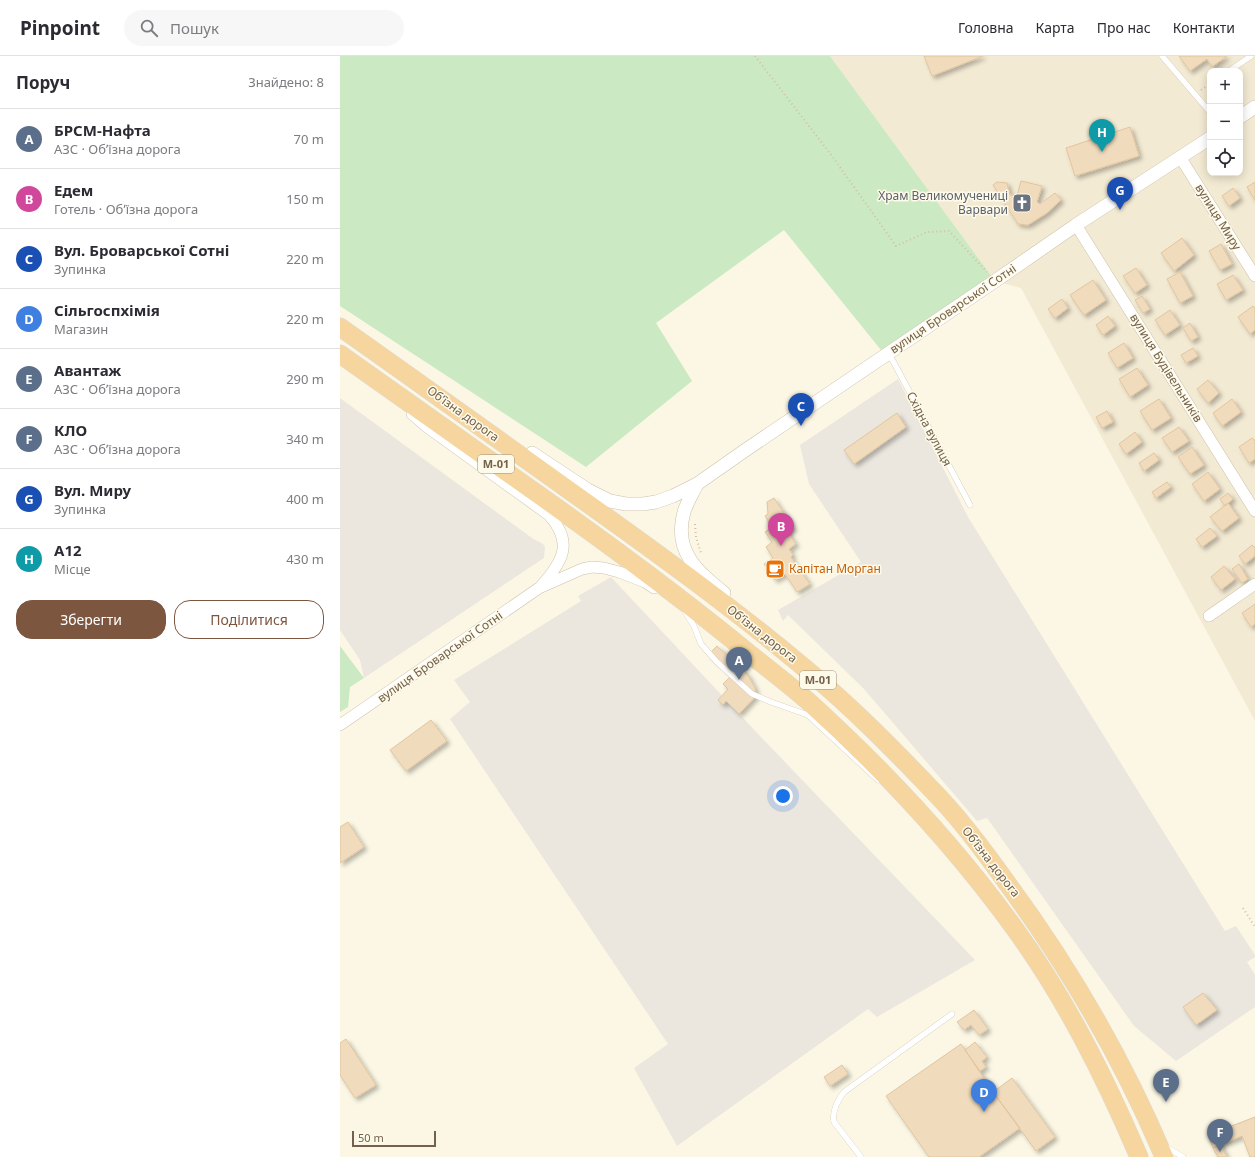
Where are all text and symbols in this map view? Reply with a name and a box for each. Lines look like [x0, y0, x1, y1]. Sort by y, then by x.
search box [124, 10, 404, 46]
text: Pinpoint [20, 15, 100, 41]
icon: search [138, 17, 160, 39]
text: Пошук [170, 18, 219, 38]
text: Головна [958, 18, 1014, 37]
text: Карта [1036, 18, 1075, 37]
text: Про нас [1097, 18, 1151, 37]
text: Контакти [1173, 18, 1235, 37]
map controls [1207, 68, 1243, 176]
button: + [1207, 68, 1243, 104]
text: Поруч [16, 71, 70, 94]
text: Знайдено: 8 [248, 73, 324, 91]
button: − [1207, 104, 1243, 140]
pin: H [1089, 119, 1115, 152]
text: БРСМ-Нафта [54, 120, 151, 140]
text: A [25, 130, 34, 148]
text: 70 m [294, 130, 324, 148]
text: АЗС · Обʼїзна дорога [54, 140, 181, 158]
button: locate [1207, 140, 1243, 176]
pin: G [1107, 177, 1133, 210]
text: Едем [54, 180, 93, 200]
street label: вулиця Миру [1191, 180, 1246, 254]
place label: Храм Великомучениці Варвари [878, 187, 1008, 218]
text: B [25, 190, 33, 208]
text: 150 m [286, 190, 324, 208]
church icon: Храм Великомучениці Варвари [1011, 192, 1033, 214]
text: Готель · Обʼїзна дорога [54, 200, 198, 218]
text: Вул. Броварської Cотні [54, 240, 229, 260]
text: C [25, 250, 33, 268]
text: 220 m [286, 250, 324, 268]
text: Зупинка [54, 260, 106, 278]
street label: вулиця Броварської Сотні [886, 260, 1019, 357]
text: Сільгоспхімія [54, 300, 160, 320]
text: D [24, 310, 34, 328]
text: 220 m [286, 310, 324, 328]
street label: вулиця Будівельників [1126, 310, 1207, 426]
text: Магазин [54, 320, 108, 338]
text: Авантаж [54, 360, 121, 380]
text: E [25, 370, 33, 388]
text: 290 m [286, 370, 324, 388]
text: АЗС · Обʼїзна дорога [54, 380, 181, 398]
street label: Обʼїзна дорога [424, 382, 503, 446]
street label: Східна вулиця [903, 388, 956, 469]
pin: C [788, 393, 814, 426]
text: КЛО [54, 420, 87, 440]
text: F [25, 430, 33, 448]
text: 340 m [286, 430, 324, 448]
text: АЗС · Обʼїзна дорога [54, 440, 181, 458]
road number: М-01 [478, 455, 514, 473]
text: Вул. Миру [54, 480, 131, 500]
text: G [24, 490, 34, 508]
text: 400 m [286, 490, 324, 508]
text: Зупинка [54, 500, 106, 518]
pin: B [768, 513, 794, 546]
text: А12 [54, 540, 82, 560]
text: H [24, 550, 34, 568]
text: 430 m [286, 550, 324, 568]
cafe icon: Капітан Морган [764, 558, 786, 580]
text: Місце [54, 560, 91, 578]
place label: Капітан Морган [789, 560, 881, 577]
button: Зберегти [16, 600, 166, 639]
button: Поділитися [174, 600, 324, 639]
street label: Обʼїзна дорога [723, 601, 801, 667]
street label: вулиця Броварської Сотні [374, 607, 506, 706]
pin: A [726, 647, 752, 680]
road number: М-01 [800, 671, 836, 689]
your location [773, 786, 793, 806]
street label: Обʼїзна дорога [958, 823, 1024, 901]
pin: E [1153, 1069, 1179, 1102]
pin: D [971, 1079, 997, 1112]
pin: F [1207, 1119, 1233, 1152]
scale bar [352, 1129, 436, 1148]
text: 50 m [358, 1130, 384, 1145]

